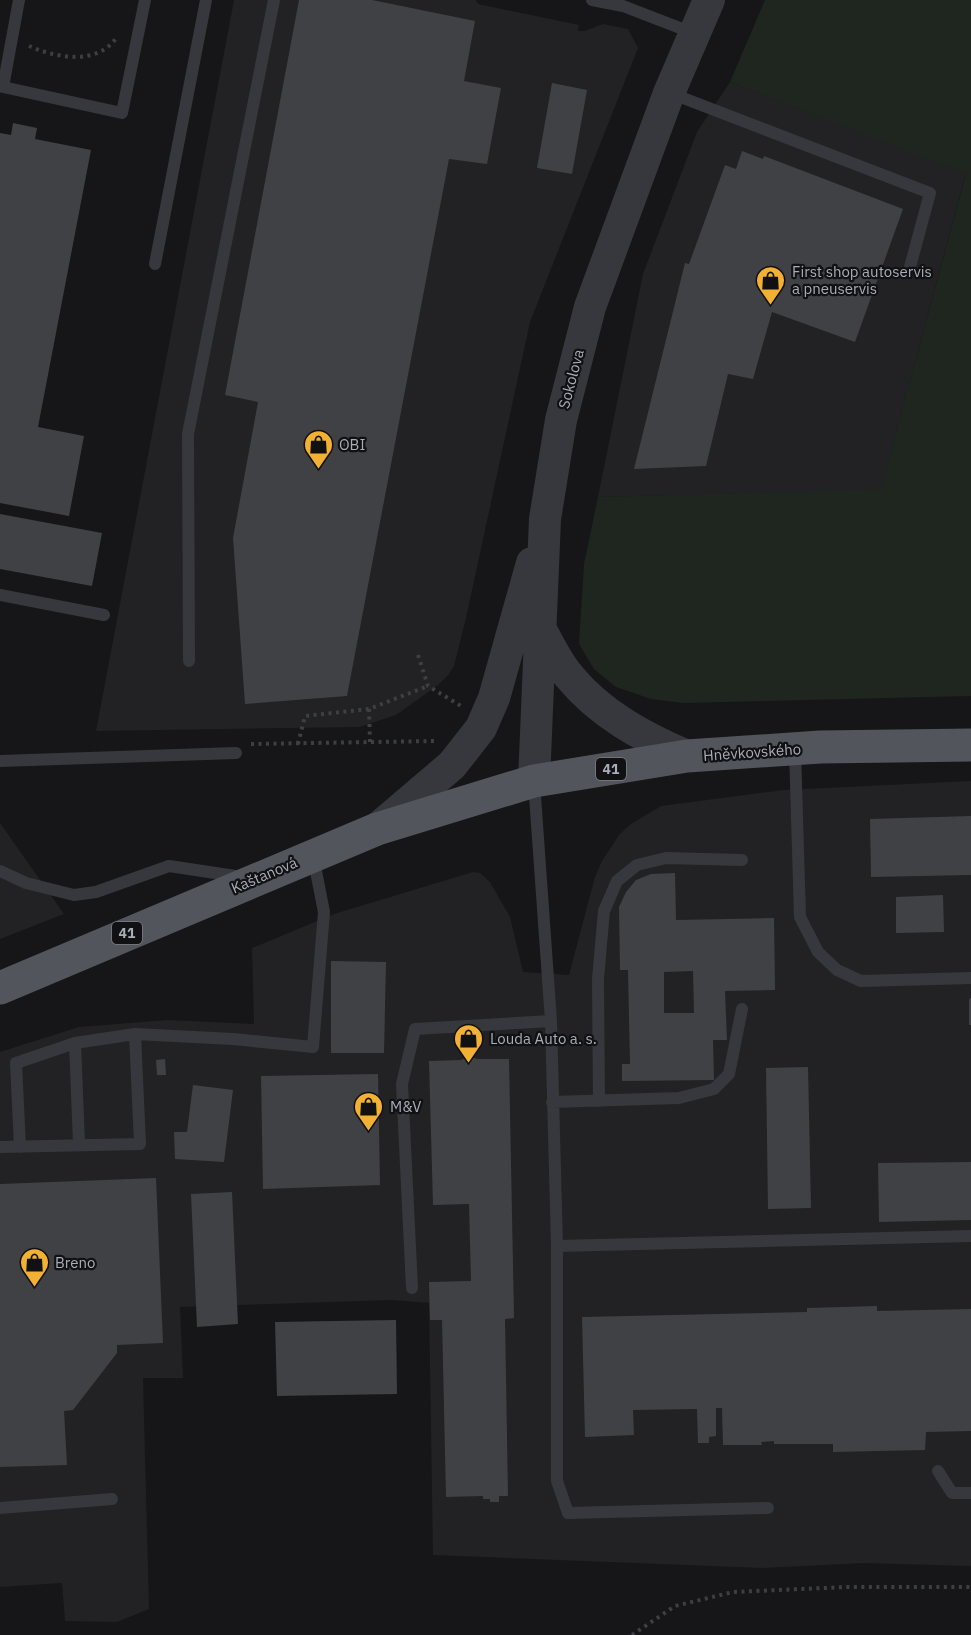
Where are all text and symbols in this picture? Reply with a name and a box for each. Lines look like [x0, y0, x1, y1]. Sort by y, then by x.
place label: First shop autoservis a pneuservis [792, 262, 932, 298]
shop icon: First shop autoservis a pneuservis [755, 264, 787, 306]
street label: Sokolova [554, 347, 588, 411]
shop icon: OBI [302, 428, 334, 470]
place label: OBI [339, 435, 365, 454]
street label: Hněvkovského [702, 739, 802, 765]
road number: 41 [596, 758, 626, 780]
street label: Kaštanová [228, 853, 300, 897]
road number: 41 [112, 922, 142, 944]
shop icon: Louda Auto a. s. [453, 1022, 485, 1064]
place label: Louda Auto a. s. [490, 1029, 597, 1048]
shop icon: M&V [353, 1090, 385, 1132]
place label: M&V [390, 1097, 421, 1116]
shop icon: Breno [18, 1246, 50, 1288]
place label: Breno [55, 1253, 95, 1272]

